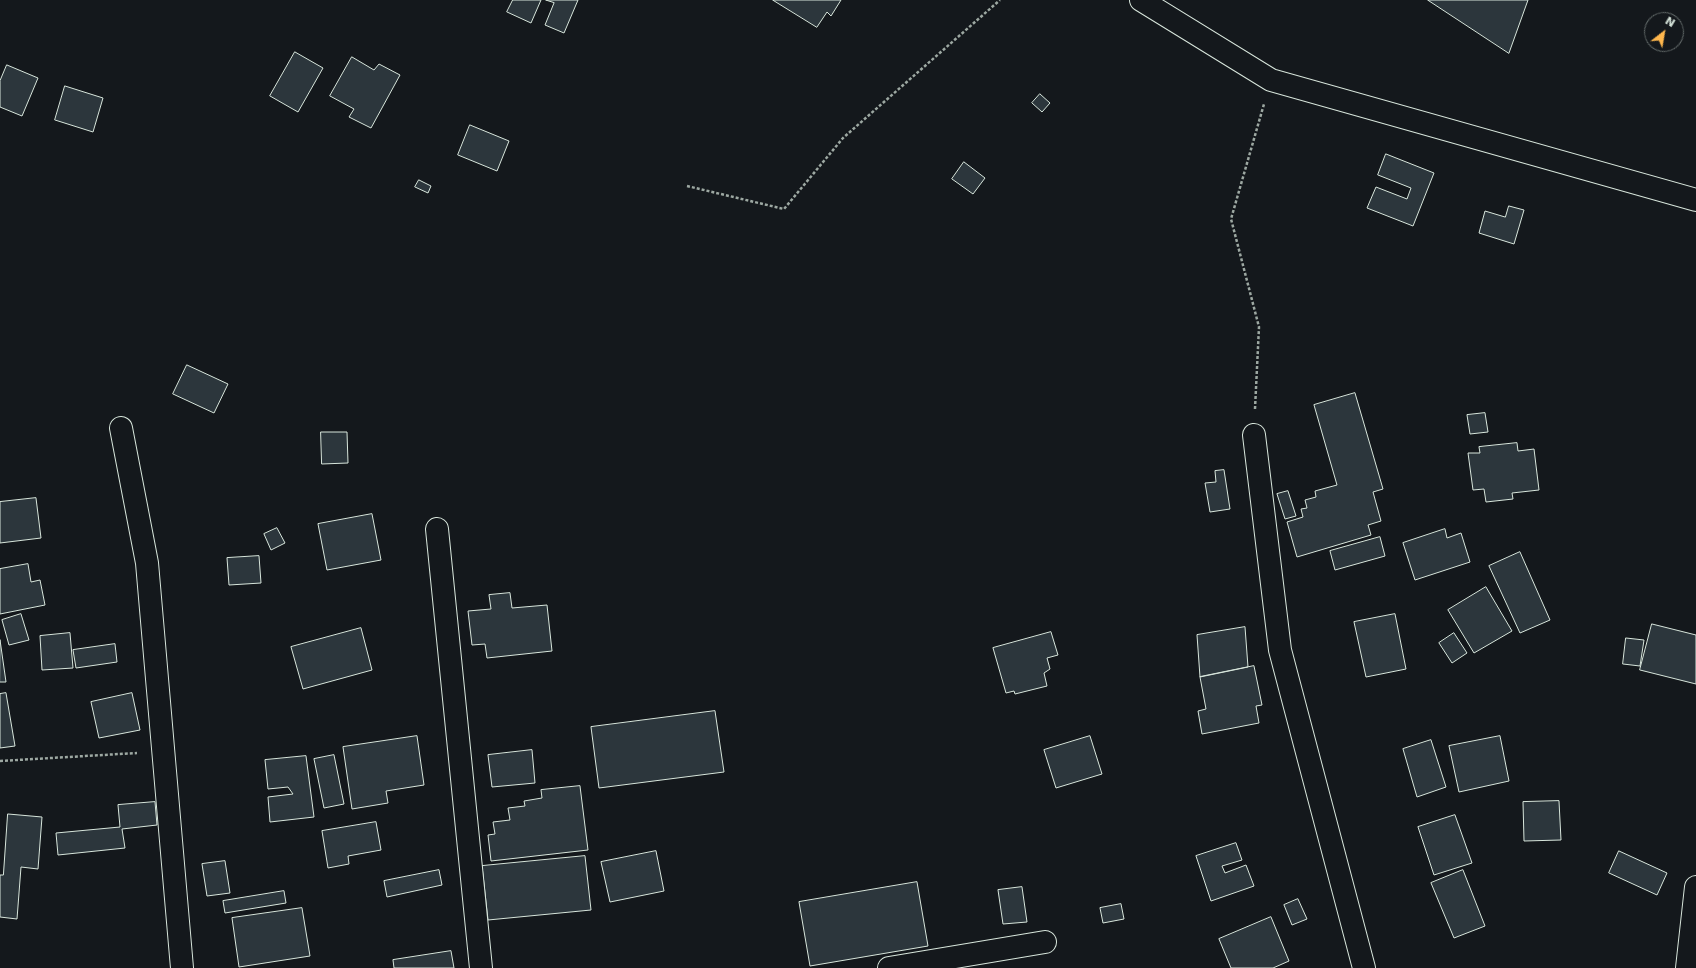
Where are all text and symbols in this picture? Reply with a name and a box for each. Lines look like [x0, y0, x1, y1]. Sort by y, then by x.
north arrow [1644, 12, 1684, 52]
text: N [1663, 14, 1677, 30]

